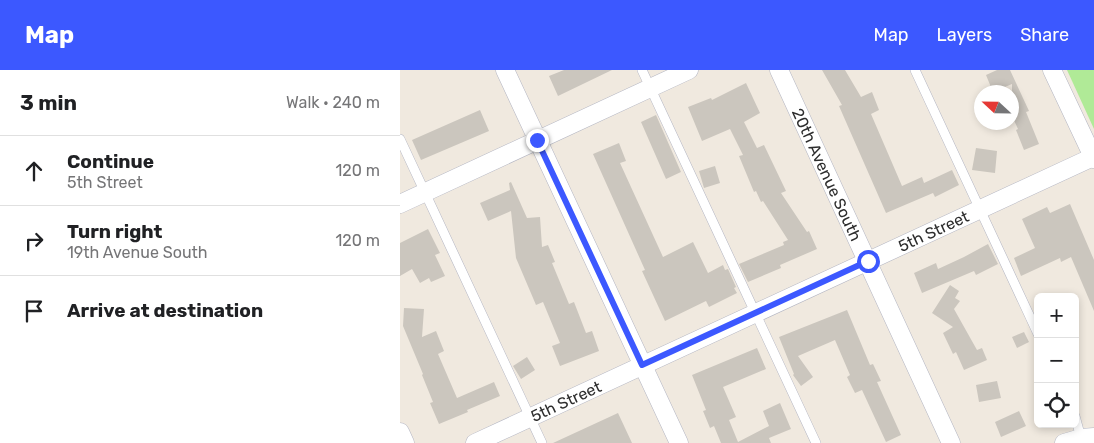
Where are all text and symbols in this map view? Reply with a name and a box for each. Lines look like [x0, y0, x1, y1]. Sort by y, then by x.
text: Map [25, 21, 74, 49]
text: Map [874, 24, 909, 46]
text: Layers [937, 24, 992, 46]
text: Share [1020, 24, 1069, 46]
north arrow [974, 85, 1019, 130]
text: 3 min [20, 90, 77, 115]
text: Walk · 240 m [286, 93, 380, 112]
street label: 20th Avenue South [788, 105, 866, 244]
route end [526, 129, 549, 152]
text: Continue [67, 150, 154, 173]
icon: ahead [20, 157, 48, 185]
text: 120 m [335, 161, 380, 180]
text: 5th Street [67, 173, 143, 192]
street label: 5th Street [895, 206, 972, 255]
text: Turn right [67, 220, 162, 243]
icon: right [20, 227, 48, 255]
text: 120 m [335, 231, 380, 250]
text: 19th Avenue South [67, 243, 208, 262]
route start [857, 250, 880, 273]
map controls [1034, 293, 1079, 428]
button: + [1034, 293, 1079, 338]
icon: arrive [20, 297, 48, 325]
text: Arrive at destination [67, 299, 263, 322]
button: − [1034, 338, 1079, 383]
street label: 5th Street [527, 376, 604, 426]
button: locate [1034, 383, 1079, 428]

